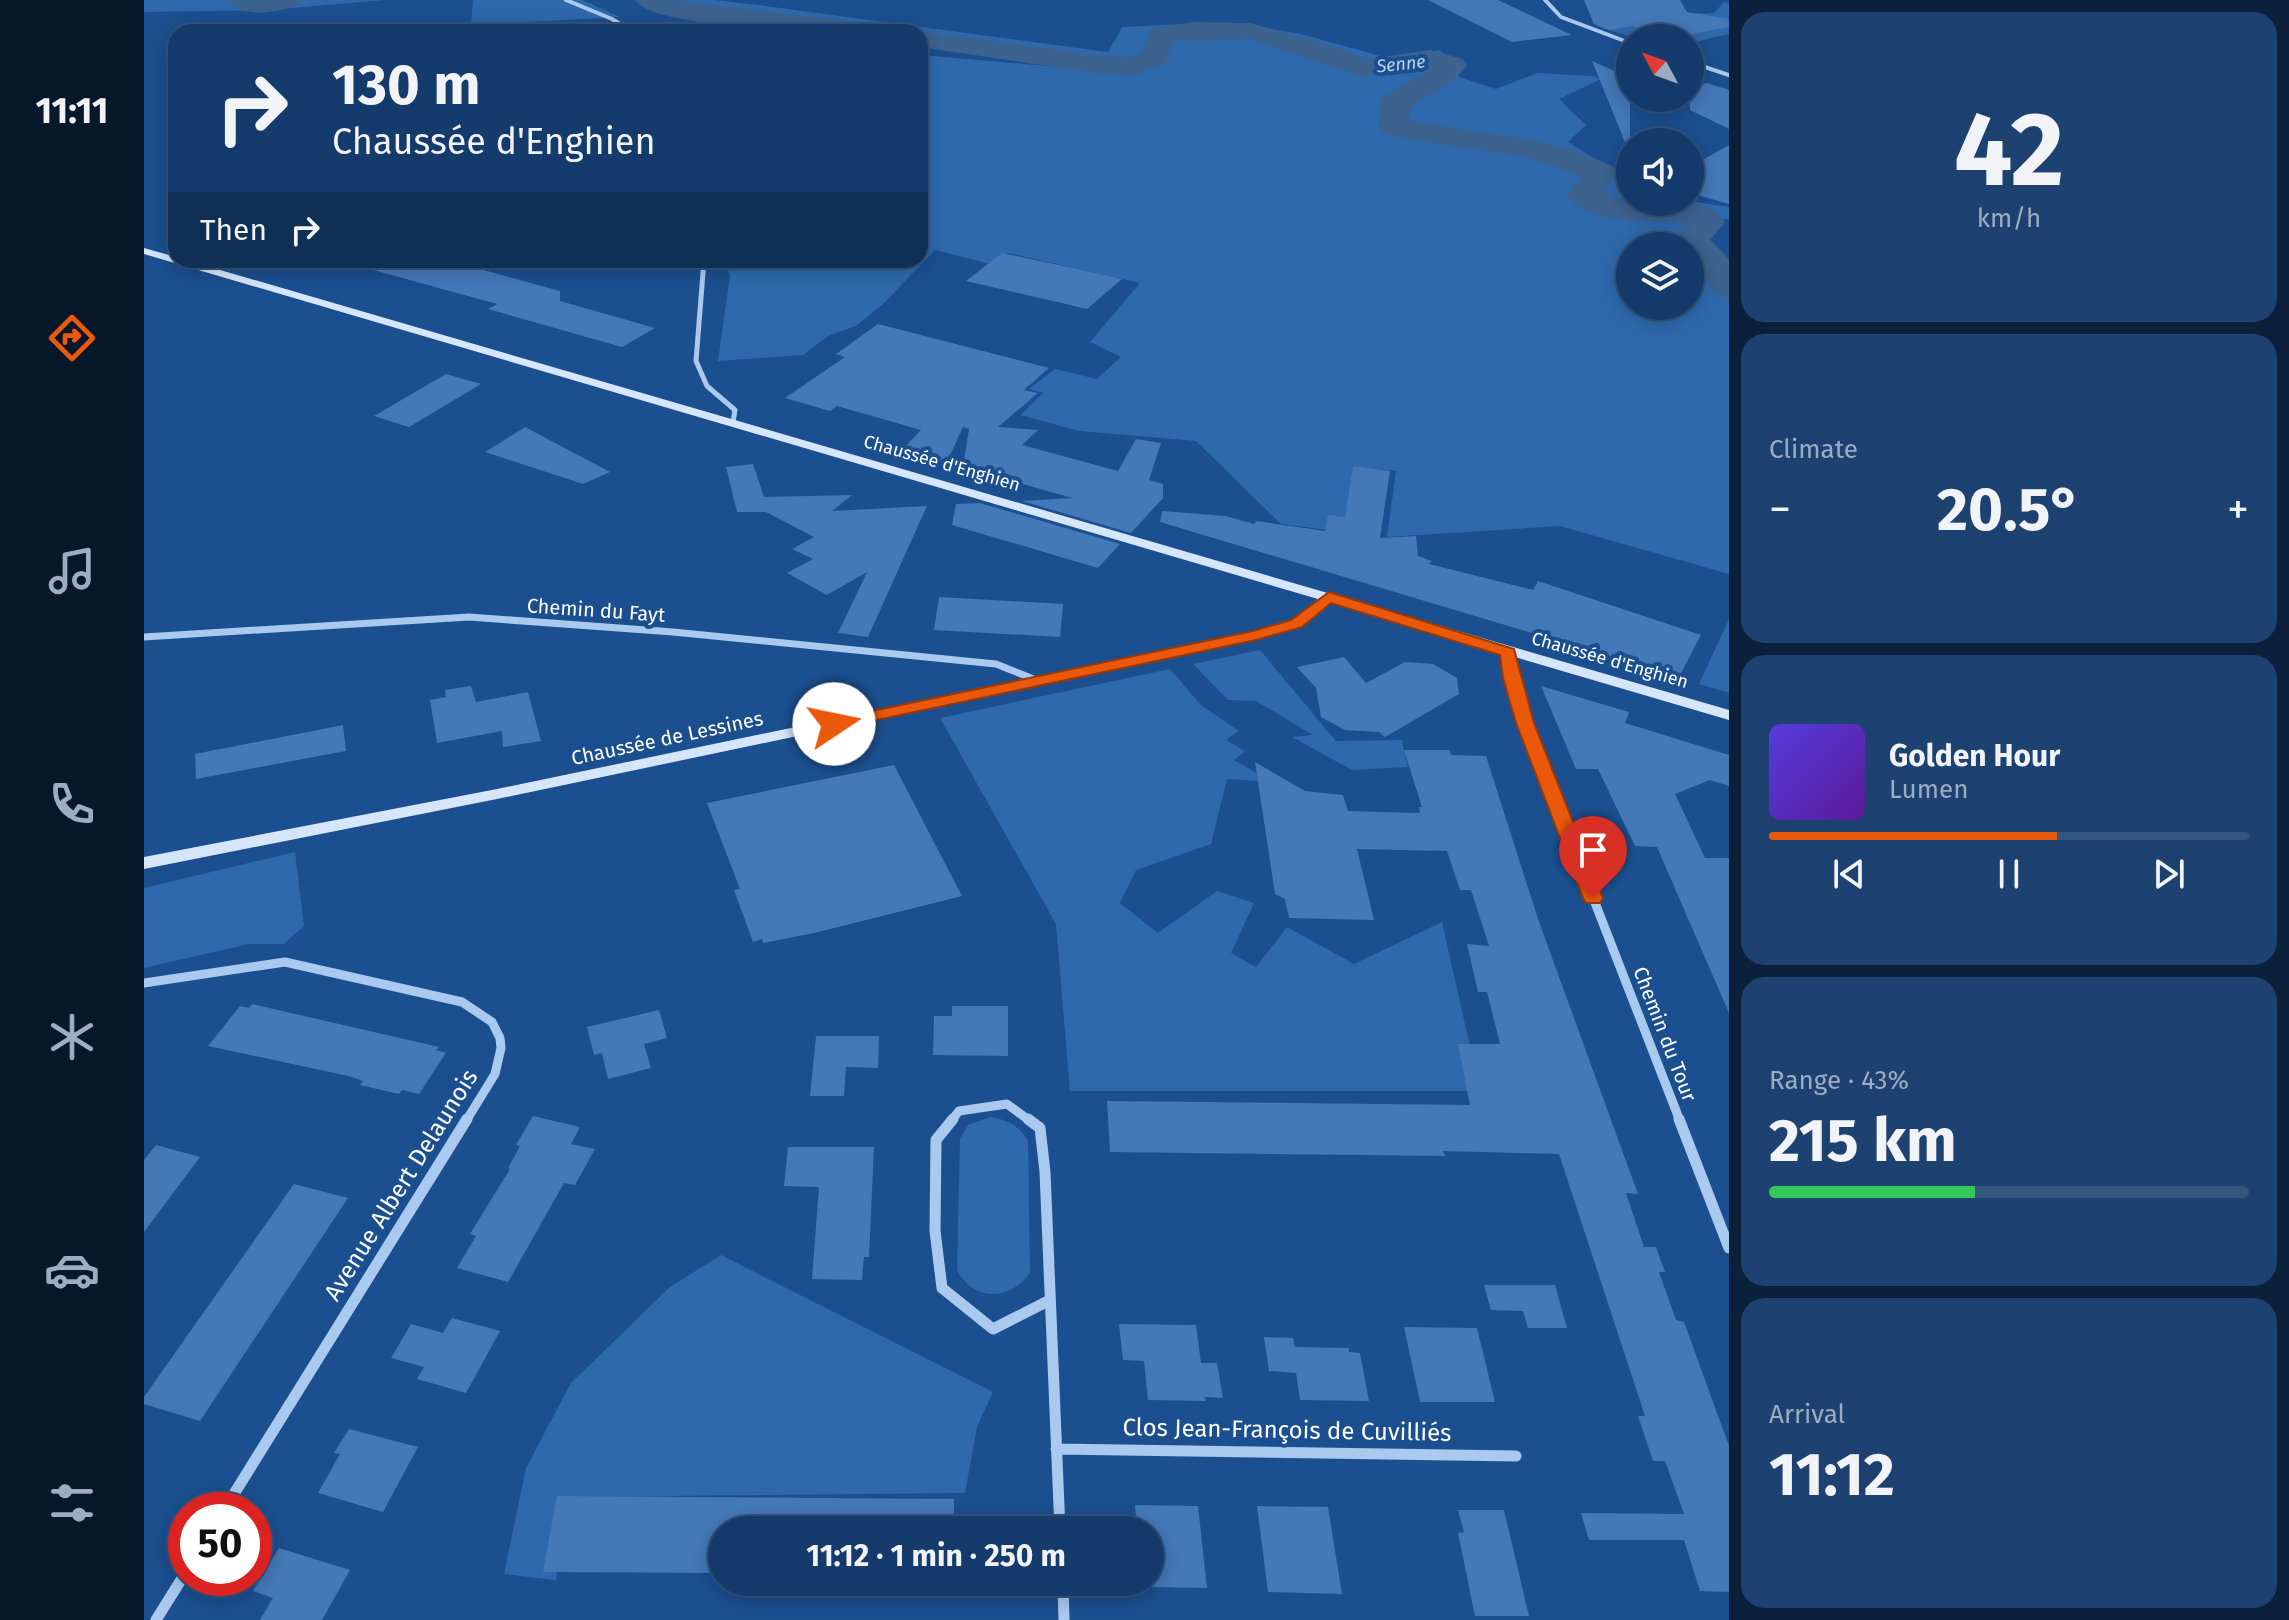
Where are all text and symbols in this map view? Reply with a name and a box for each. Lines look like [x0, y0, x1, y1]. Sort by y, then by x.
north arrow [1616, 24, 1704, 112]
map controls [1616, 24, 1704, 320]
water label: Senne [1374, 50, 1427, 78]
text: 130 m [332, 52, 480, 119]
icon: right [200, 56, 304, 160]
text: 42 [1954, 88, 2064, 213]
text: 11:11 [36, 89, 108, 133]
text: Chaussée d'Enghien [332, 120, 656, 164]
button: sound [1616, 128, 1704, 216]
text: km/h [1977, 203, 2041, 234]
icon: right [283, 208, 327, 252]
text: Then [200, 212, 267, 248]
button: layers [1616, 232, 1704, 320]
icon: directions [44, 310, 100, 366]
street label: Chaussée d'Enghien [861, 430, 1023, 496]
text: Climate [1769, 434, 1858, 465]
text: 20.5° [1937, 474, 2081, 546]
text: − [1769, 483, 1791, 536]
text: + [2227, 483, 2249, 536]
icon: music [44, 543, 100, 599]
street label: Chemin du Fayt [526, 593, 667, 627]
street label: Chaussée d'Enghien [1529, 627, 1691, 693]
position arrow [792, 682, 876, 766]
street label: Chaussée de Lessines [569, 706, 765, 770]
text: Golden Hour [1889, 738, 2060, 774]
text: Lumen [1889, 774, 1968, 805]
icon: phone [44, 776, 100, 832]
pin [1559, 816, 1627, 898]
icon: arrive [1571, 828, 1615, 872]
icon: previous [1827, 852, 1871, 896]
icon: pause [1987, 852, 2031, 896]
icon: next [2147, 852, 2191, 896]
street label: Chemin du Tour [1628, 963, 1702, 1105]
icon: climate [44, 1009, 100, 1065]
street label: Avenue Albert Delaunois [318, 1064, 484, 1306]
text: Range · 43% [1769, 1065, 1909, 1096]
text: 215 km [1769, 1105, 1957, 1177]
icon: car [44, 1242, 100, 1298]
text: Arrival [1769, 1399, 1845, 1430]
street label: Clos Jean-François de Cuvilliés [1122, 1413, 1452, 1447]
text: 11:12 [1769, 1439, 1895, 1511]
icon: filters [44, 1475, 100, 1531]
speed limit sign: 50 [168, 1492, 272, 1596]
text: 11:12 · 1 min · 250 m [806, 1538, 1066, 1574]

